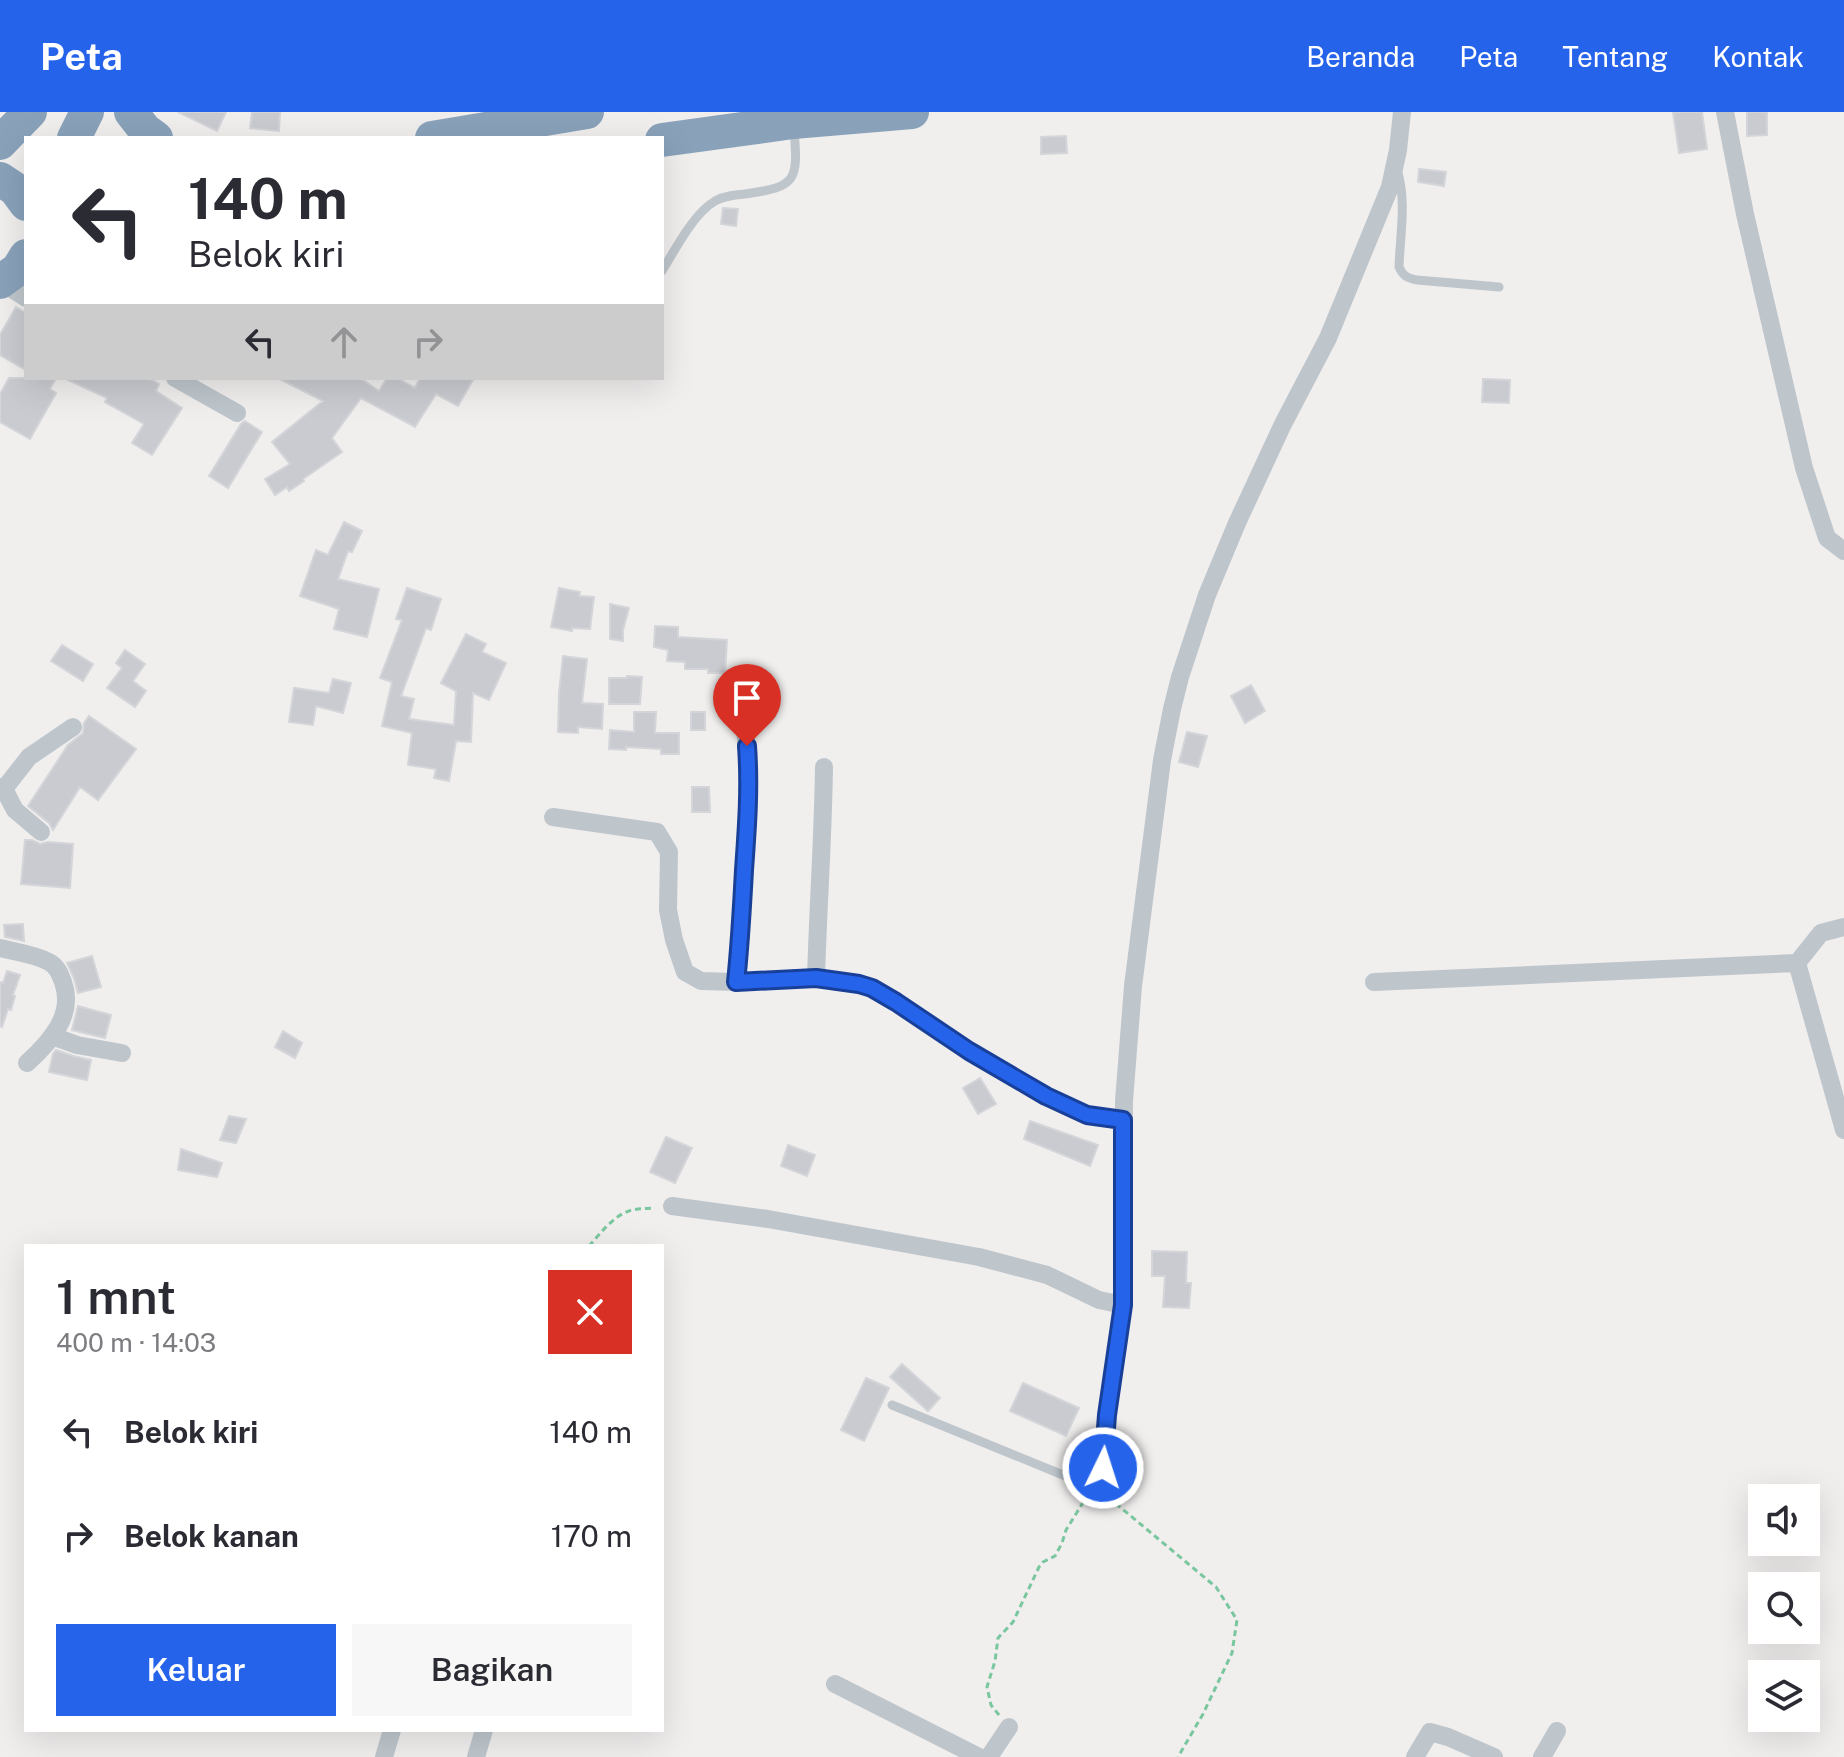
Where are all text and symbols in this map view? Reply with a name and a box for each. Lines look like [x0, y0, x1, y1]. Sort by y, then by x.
text: Peta [40, 34, 123, 79]
text: Beranda [1306, 40, 1415, 73]
text: Peta [1459, 40, 1518, 73]
text: Tentang [1562, 40, 1668, 73]
text: Kontak [1712, 40, 1804, 73]
text: 140 m [188, 166, 348, 232]
icon: left [56, 168, 160, 272]
text: Belok kiri [188, 233, 344, 275]
icon: left [238, 320, 282, 364]
icon: ahead [322, 320, 366, 364]
icon: right [406, 320, 450, 364]
pin [713, 664, 781, 746]
icon: arrive [725, 676, 769, 720]
text: 1 mnt [56, 1268, 176, 1325]
button: close [548, 1270, 632, 1354]
text: 400 m · 14:03 [56, 1327, 216, 1358]
icon: left [56, 1410, 100, 1454]
text: Belok kiri [124, 1414, 258, 1450]
text: 140 m [549, 1414, 632, 1450]
position arrow [1061, 1426, 1145, 1510]
map controls [1748, 1484, 1820, 1732]
button: sound [1748, 1484, 1820, 1556]
icon: right [56, 1514, 100, 1558]
text: Belok kanan [124, 1518, 299, 1554]
text: 170 m [551, 1518, 632, 1554]
button: search [1748, 1572, 1820, 1644]
button: Keluar [56, 1624, 336, 1716]
button: Bagikan [352, 1624, 632, 1716]
button: layers [1748, 1660, 1820, 1732]

